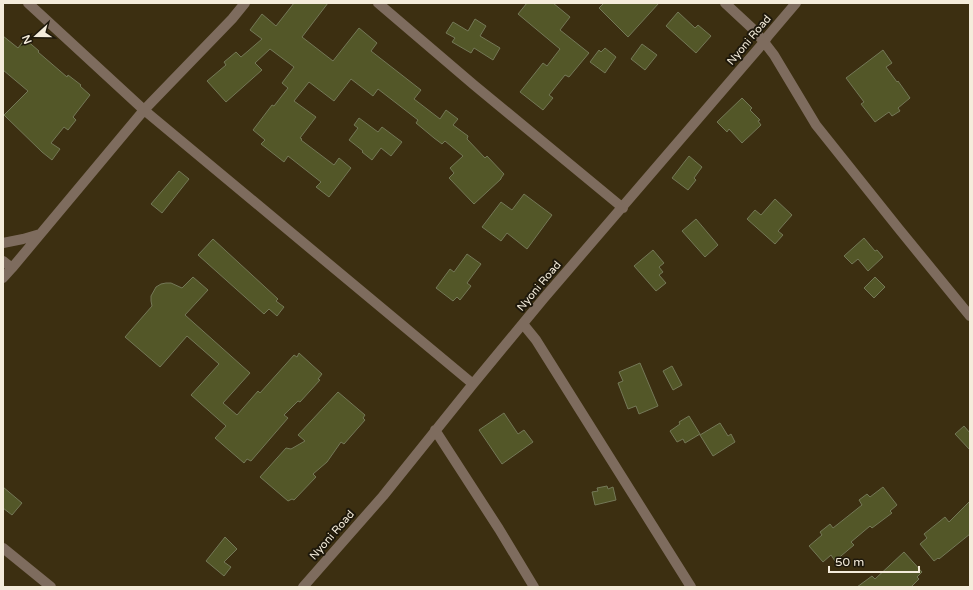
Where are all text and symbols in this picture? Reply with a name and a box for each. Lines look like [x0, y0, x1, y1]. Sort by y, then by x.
street label: Nyoni Road [724, 12, 774, 68]
north arrow [16, 16, 56, 56]
text: N [19, 33, 35, 46]
street label: Nyoni Road [514, 258, 564, 314]
street label: Nyoni Road [307, 508, 357, 562]
scale bar [829, 548, 919, 574]
text: 50 m [835, 555, 864, 569]

